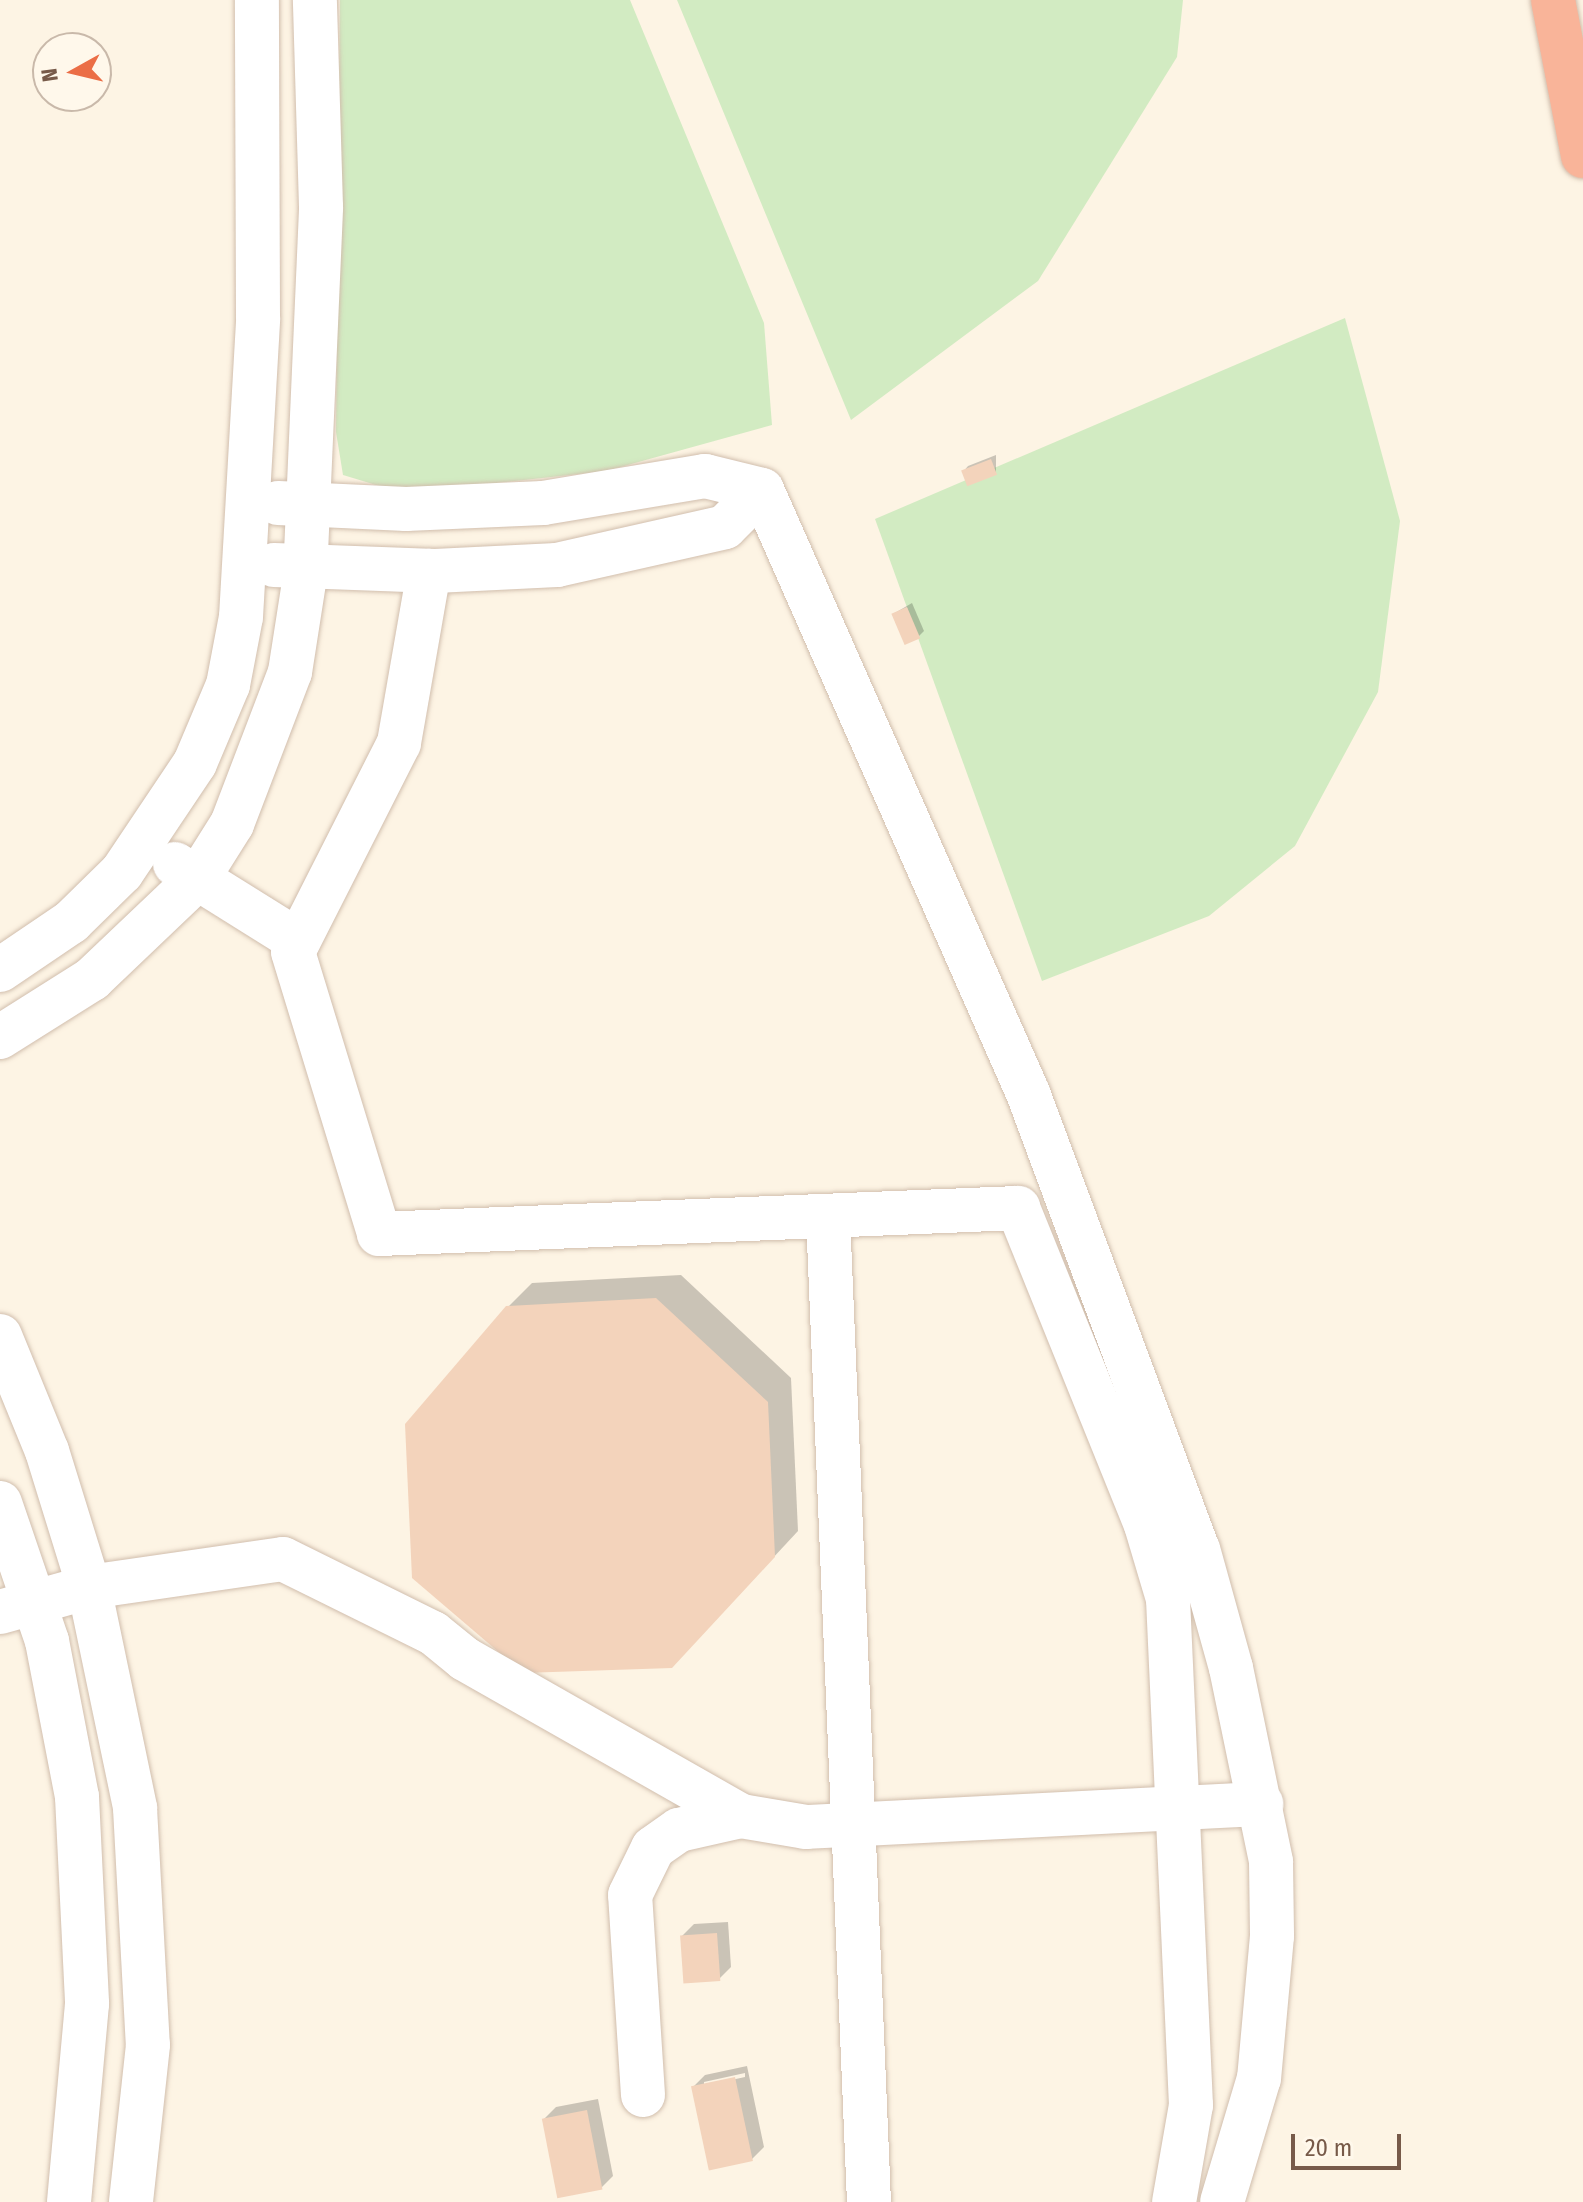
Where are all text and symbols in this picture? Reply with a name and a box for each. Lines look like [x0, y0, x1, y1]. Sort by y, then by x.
north arrow [32, 32, 112, 112]
text: N [35, 67, 64, 84]
scale bar [1295, 2118, 1405, 2168]
text: 20 m [1305, 2134, 1352, 2162]

